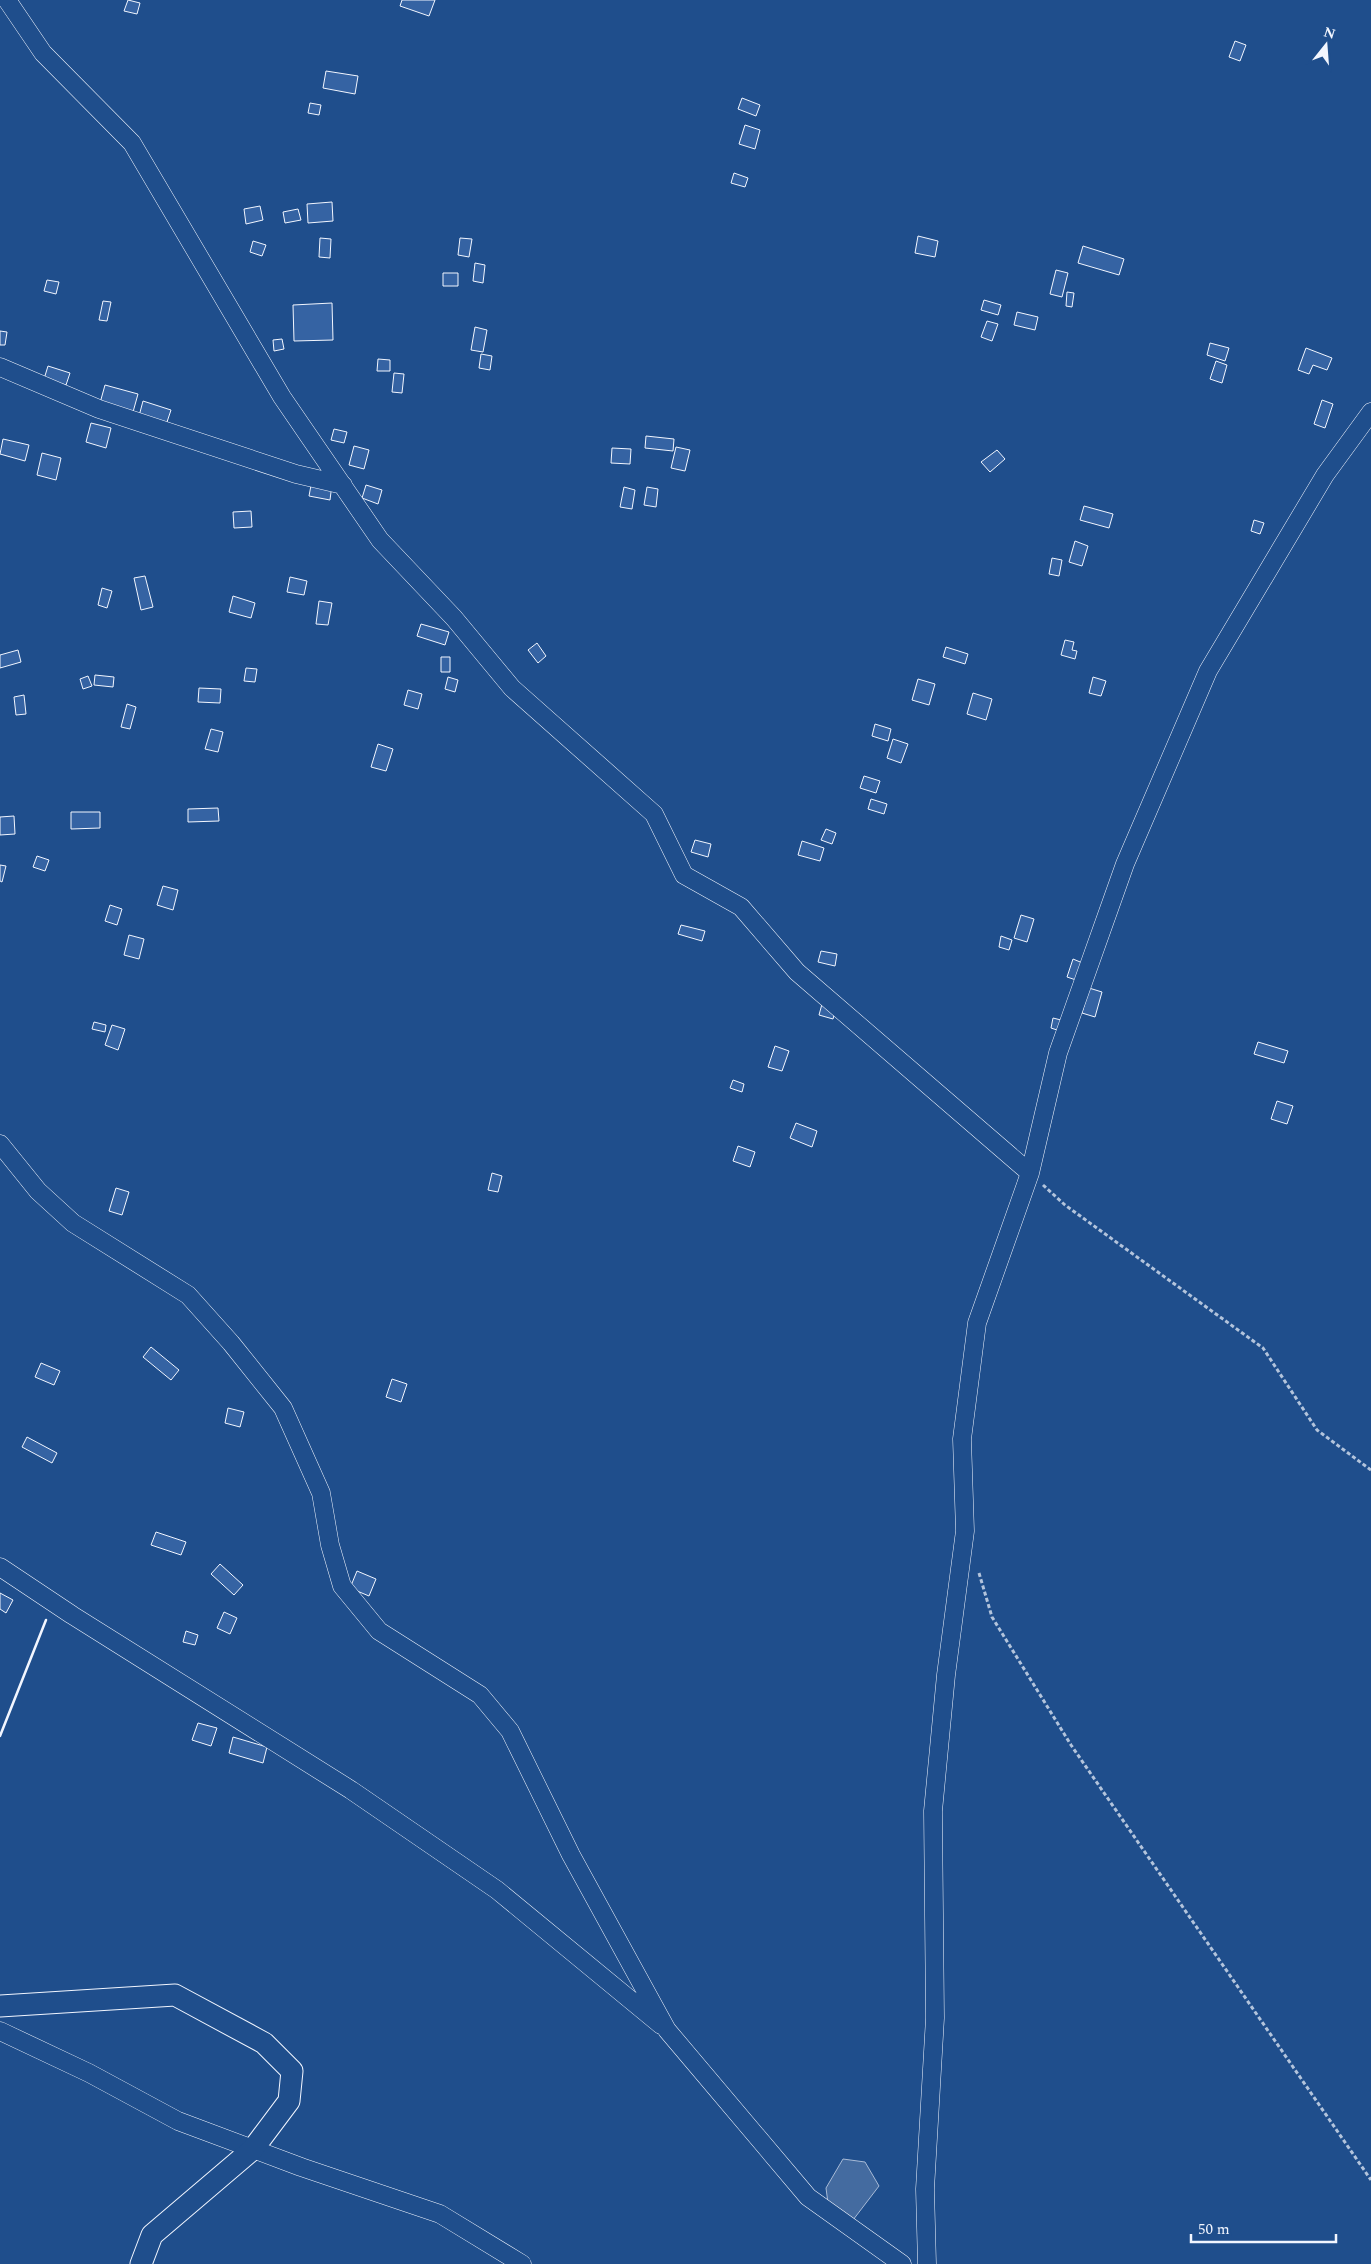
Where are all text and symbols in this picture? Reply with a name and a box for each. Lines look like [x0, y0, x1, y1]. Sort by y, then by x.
north arrow [1301, 20, 1351, 70]
text: N [1321, 21, 1338, 45]
scale bar [1191, 2212, 1336, 2244]
text: 50 m [1198, 2218, 1230, 2241]

